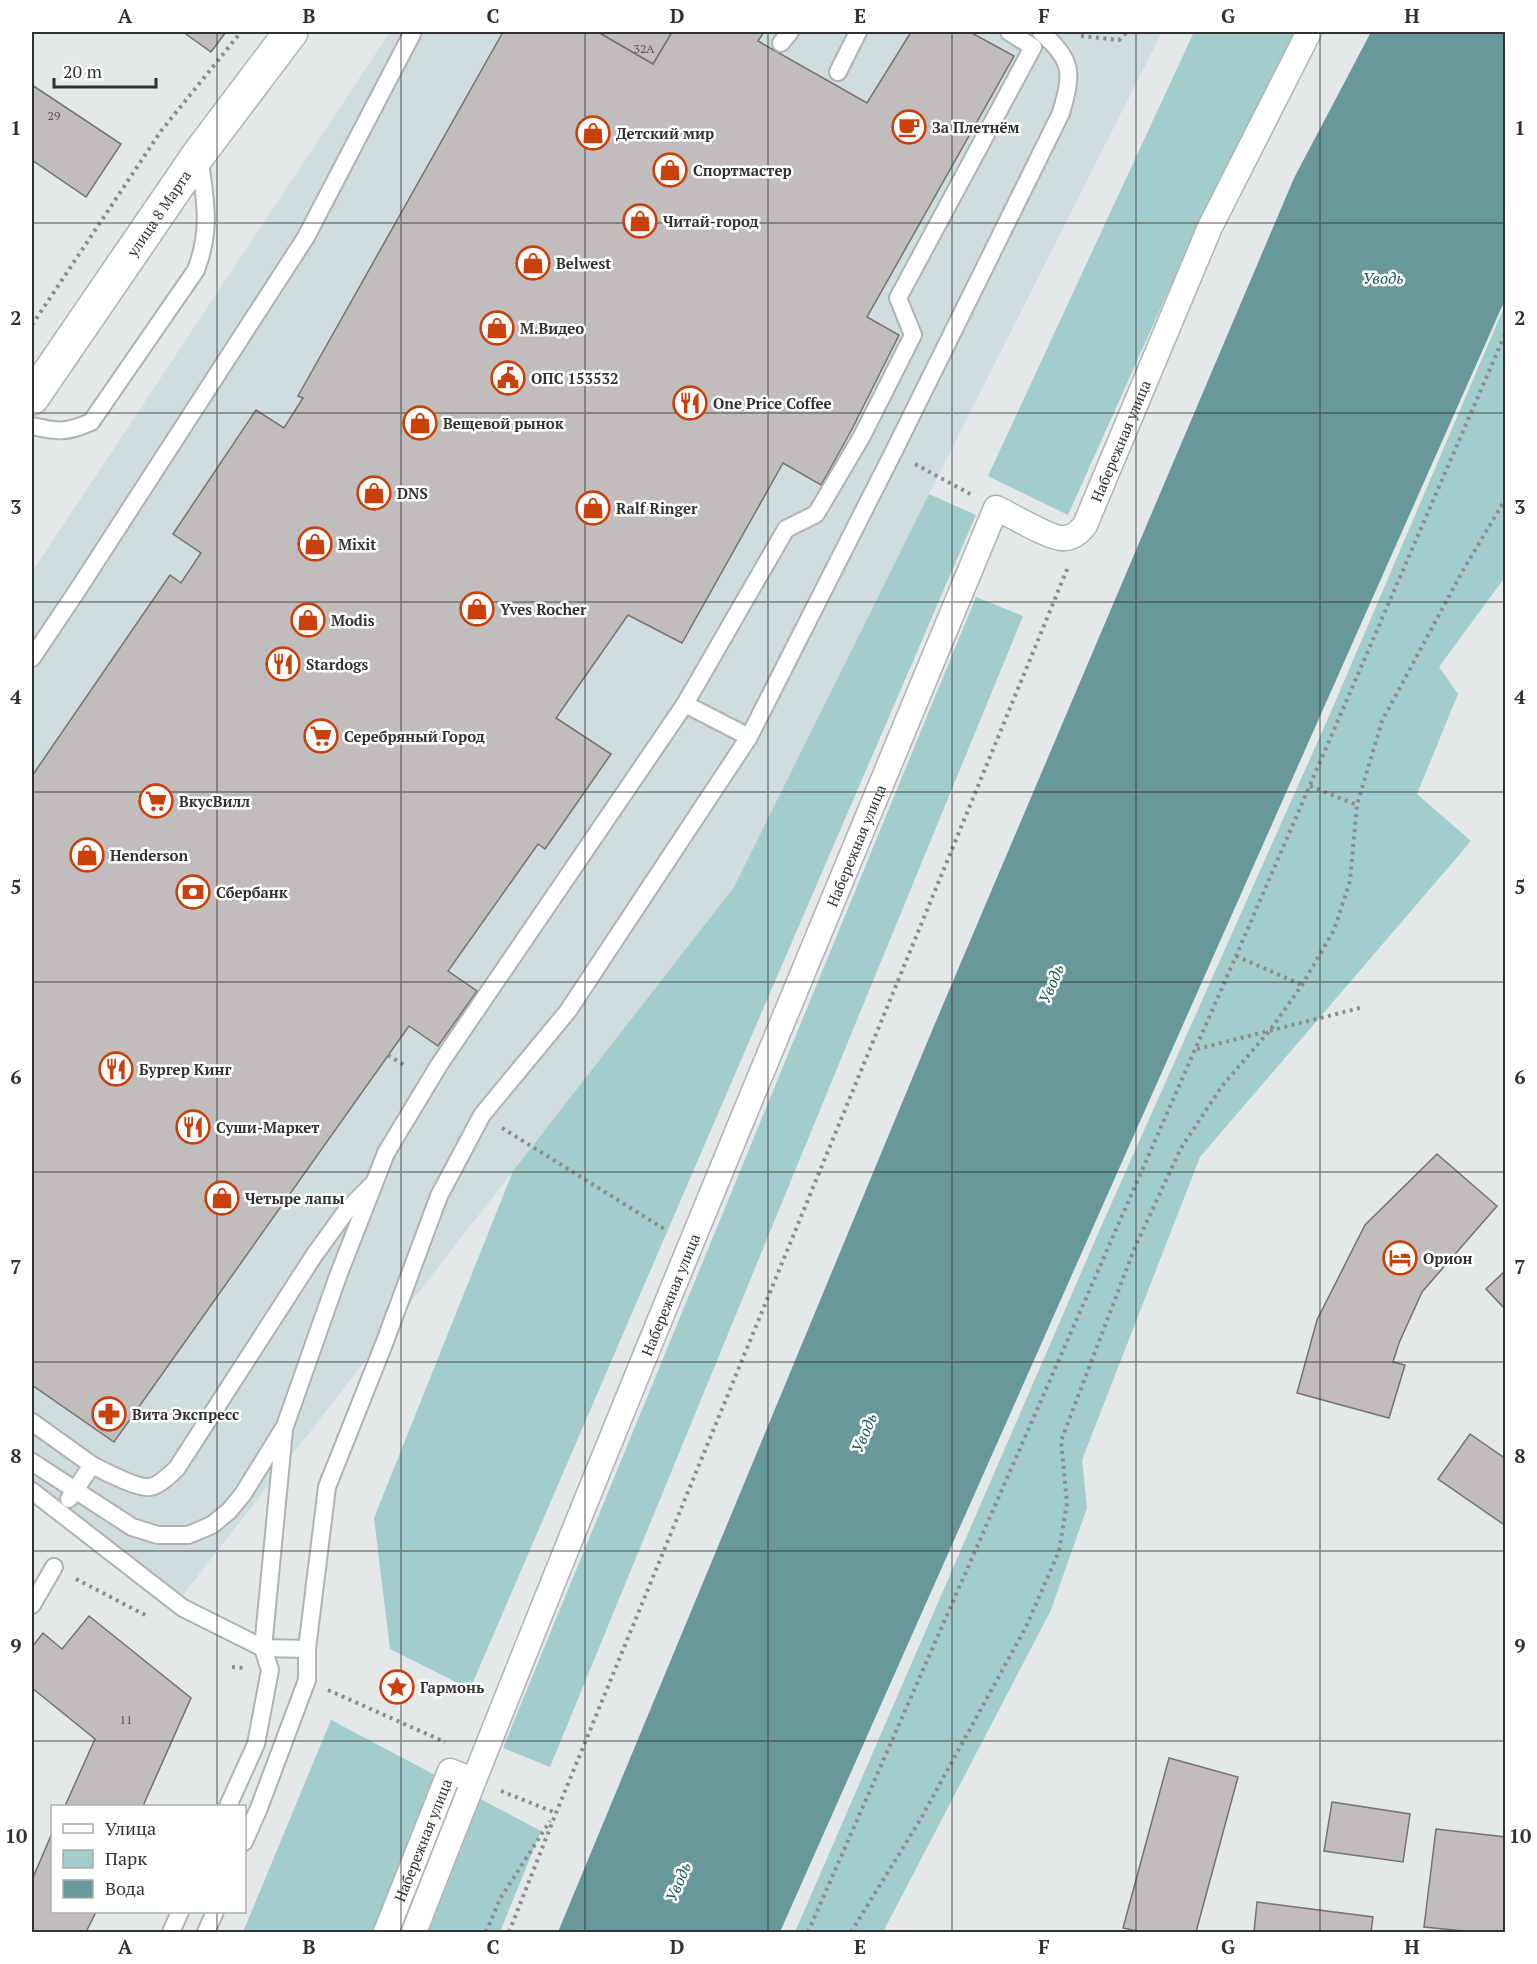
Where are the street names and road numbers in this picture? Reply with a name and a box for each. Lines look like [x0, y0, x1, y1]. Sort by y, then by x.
street label: улица 8 Марта [121, 166, 195, 261]
street label: Набережная улица [1086, 376, 1155, 505]
street label: Набережная улица [821, 781, 890, 909]
street label: Набережная улица [636, 1230, 704, 1359]
street label: Набережная улица [389, 1775, 456, 1904]

